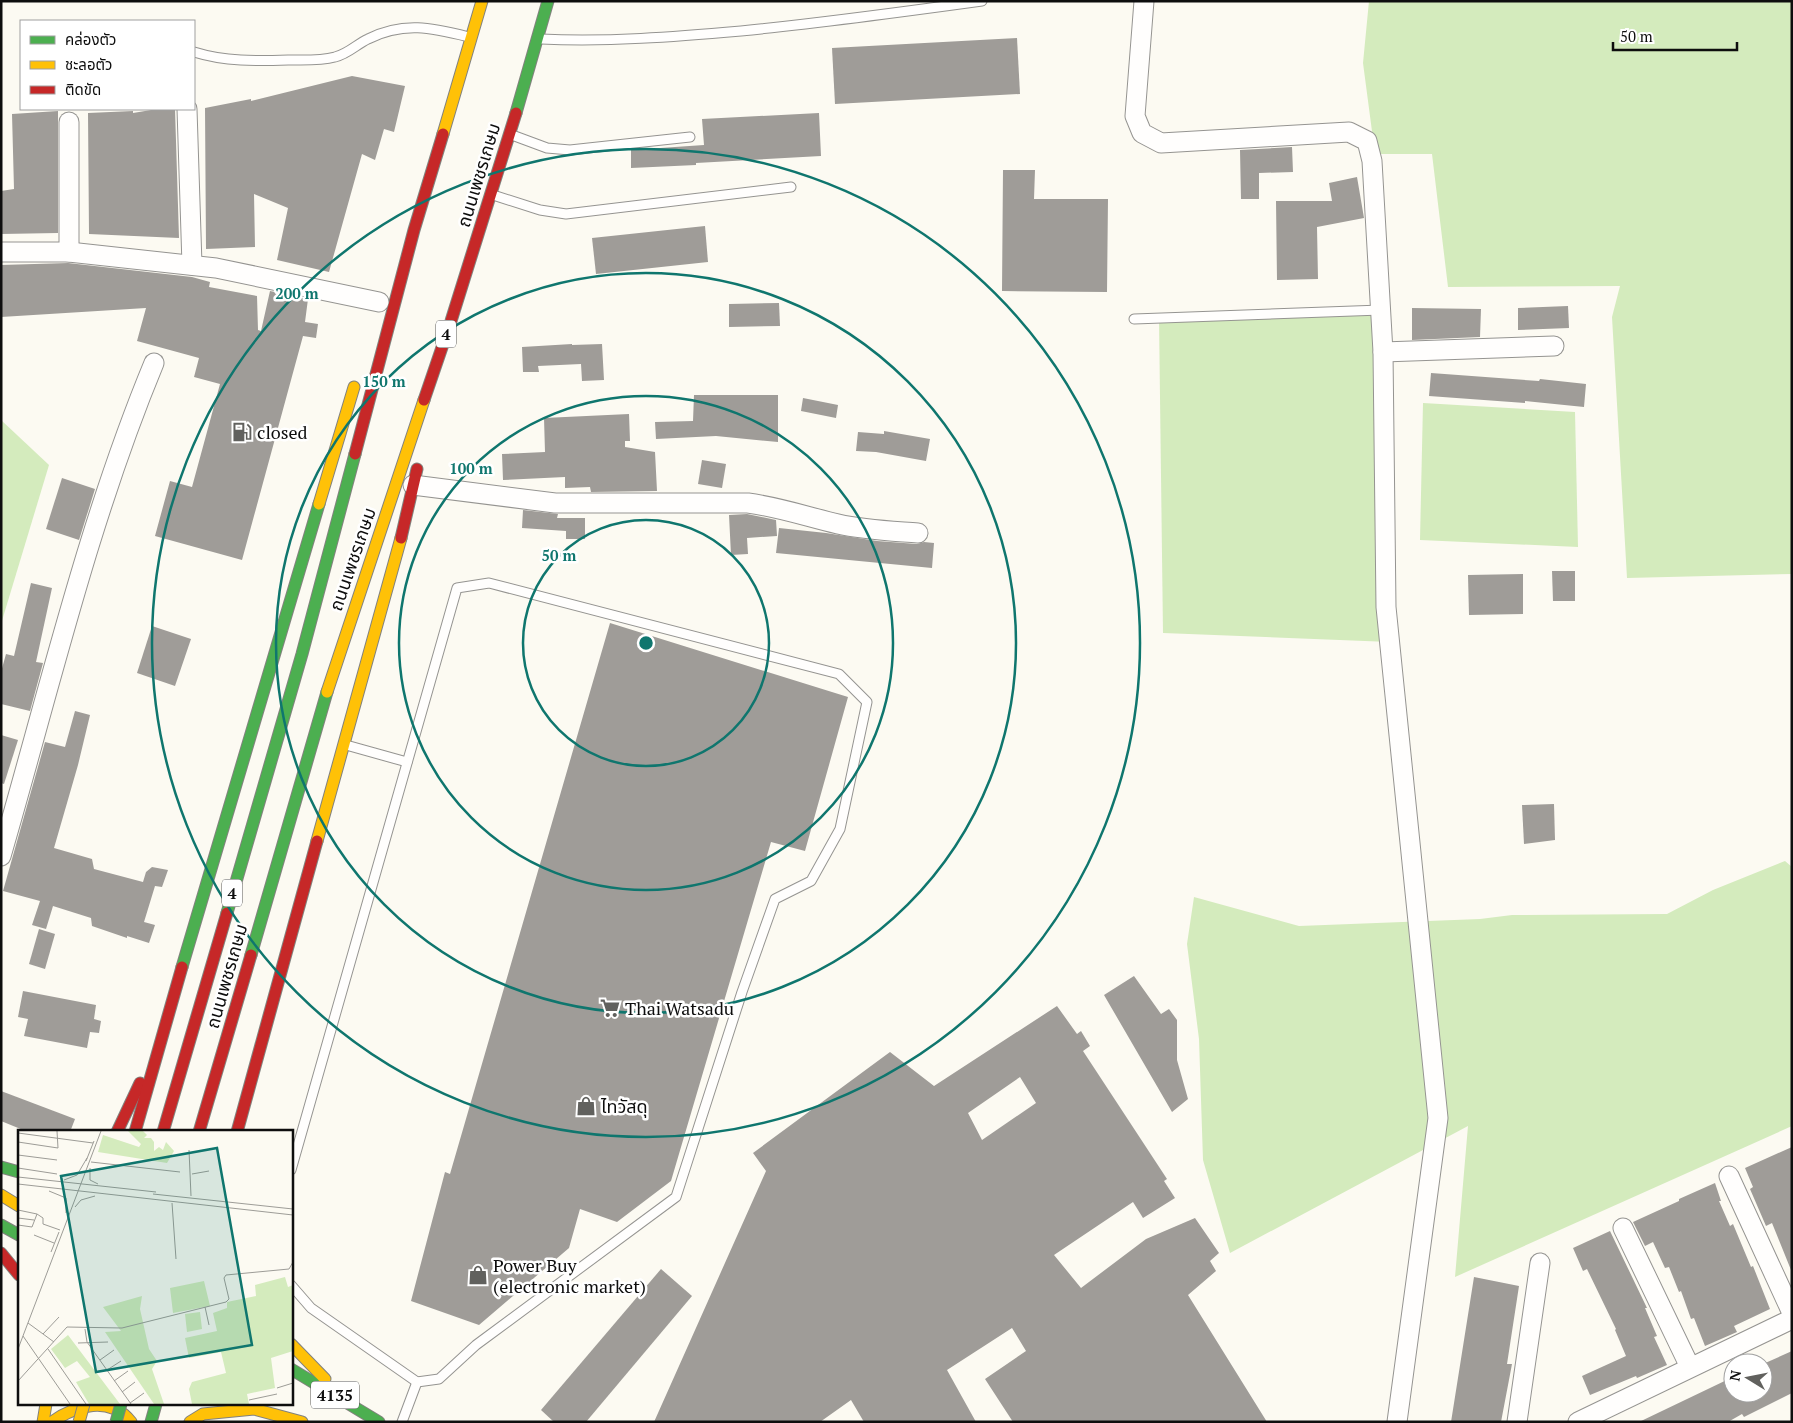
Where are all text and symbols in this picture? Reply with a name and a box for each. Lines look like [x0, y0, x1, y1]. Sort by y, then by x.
legend [20, 20, 195, 110]
scale bar [1613, 20, 1737, 52]
text: 50 m [1620, 26, 1653, 46]
text: คล่องตัว [65, 29, 116, 49]
text: ชะลอตัว [65, 54, 112, 74]
text: ติดขัด [65, 79, 101, 99]
street label: ถนนเพชรเกษม [451, 120, 505, 230]
text: 200 m [275, 283, 319, 303]
road number: 4 [436, 320, 456, 348]
text: 150 m [362, 371, 406, 391]
place label: closed [257, 420, 308, 444]
fuel station icon: closed [231, 421, 253, 443]
text: 100 m [449, 458, 493, 478]
street label: ถนนเพชรเกษม [323, 504, 381, 614]
text: 50 m [542, 545, 577, 565]
centre of rings [637, 634, 655, 652]
road number: 4 [222, 880, 242, 906]
street label: ถนนเพชรเกษม [200, 921, 252, 1031]
place label: Thai Watsadu [625, 996, 734, 1020]
supermarket icon: Thai Watsadu [599, 997, 621, 1019]
place label: ไทวัสดุ [600, 1094, 648, 1118]
shop icon: ไทวัสดุ [575, 1095, 597, 1117]
inset map [18, 1130, 292, 1406]
place label: Power Buy (electronic market) [493, 1253, 646, 1298]
shop icon: Power Buy (electronic market) [467, 1264, 489, 1286]
north arrow [1723, 1353, 1773, 1403]
text: N [1724, 1368, 1745, 1383]
road number: 4135 [311, 1382, 359, 1408]

